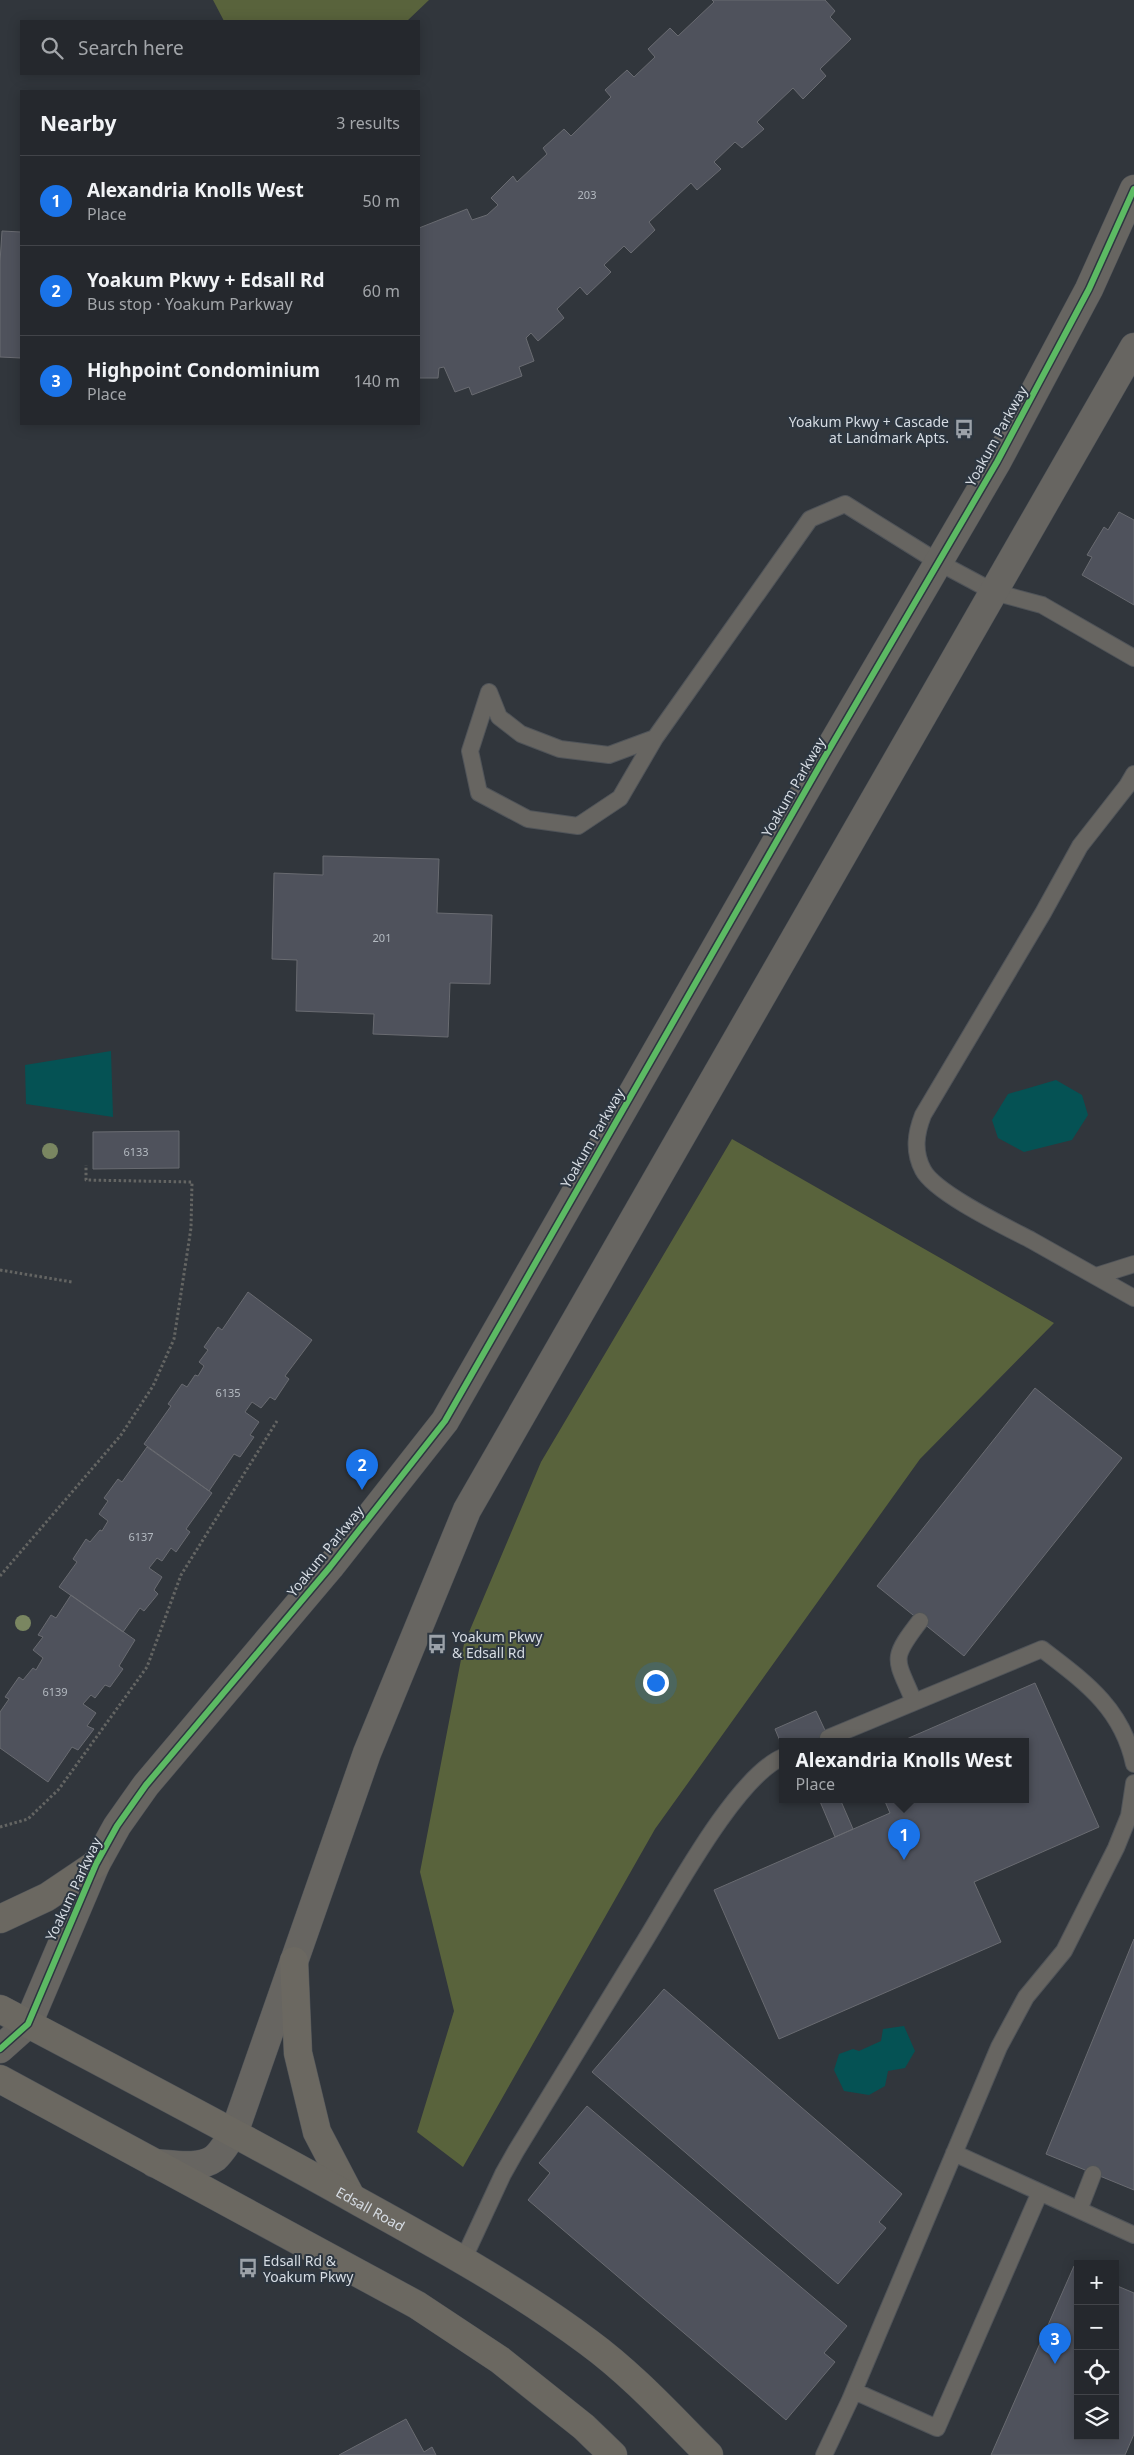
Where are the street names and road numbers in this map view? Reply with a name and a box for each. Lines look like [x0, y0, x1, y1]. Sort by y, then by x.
street label: Yoakum Parkway [961, 382, 1032, 490]
street label: Yoakum Parkway [757, 733, 830, 840]
street label: Yoakum Parkway [556, 1084, 629, 1191]
street label: Yoakum Parkway [282, 1501, 368, 1600]
street label: Yoakum Parkway [41, 1833, 106, 1944]
street label: Edsall Road [333, 2182, 408, 2235]

